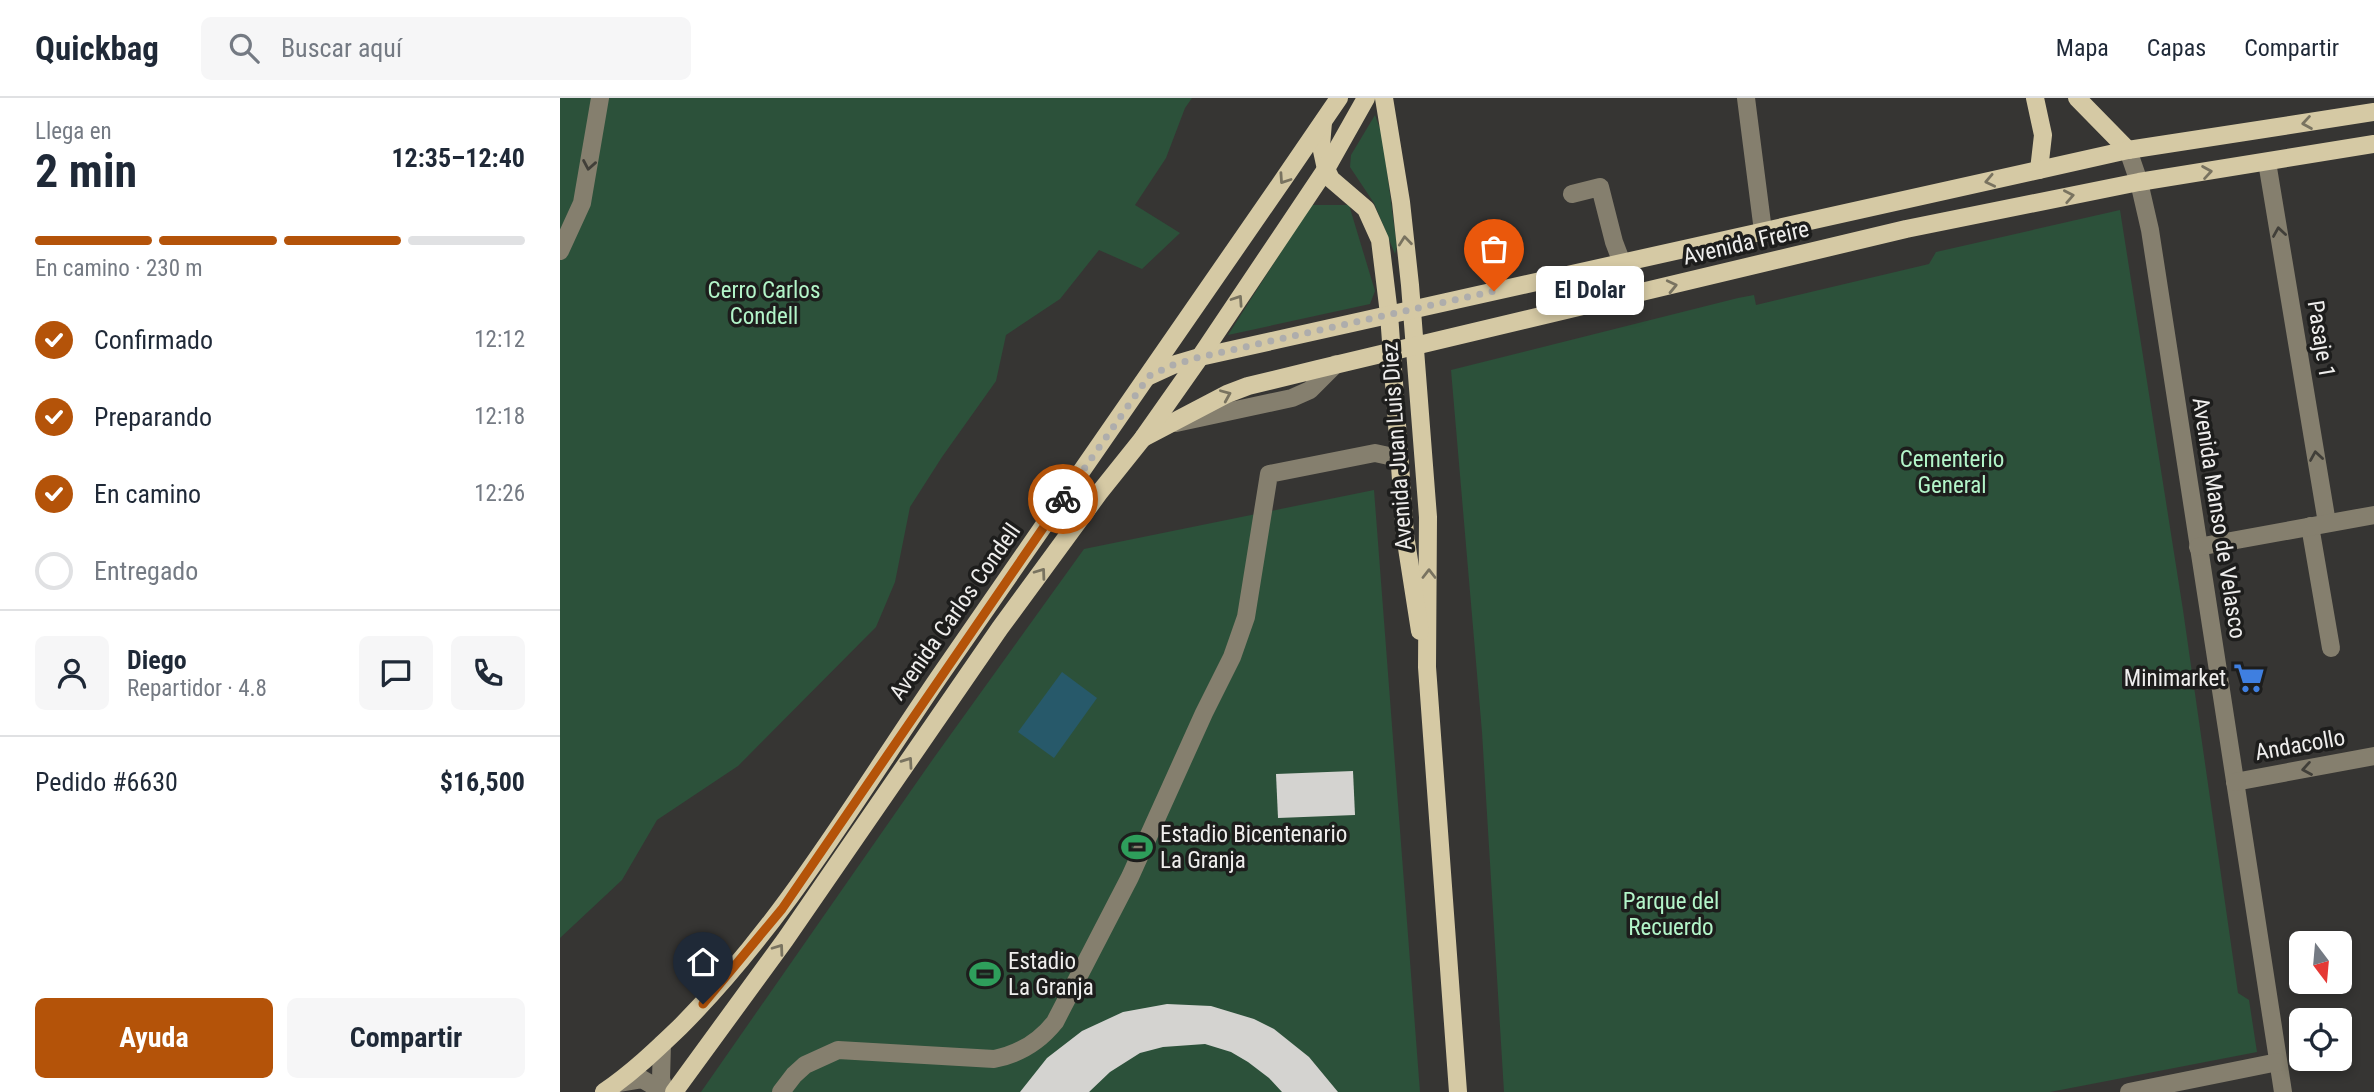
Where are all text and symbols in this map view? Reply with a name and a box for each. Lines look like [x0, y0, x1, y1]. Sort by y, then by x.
search box [201, 17, 691, 80]
text: Quickbag [35, 29, 159, 68]
icon: search [225, 29, 263, 67]
text: Buscar aquí [281, 33, 402, 63]
text: Mapa [2056, 34, 2109, 62]
text: Capas [2147, 34, 2206, 62]
text: Compartir [2244, 34, 2339, 62]
one-way arrow [2301, 115, 2312, 130]
text: Llega en [35, 118, 112, 145]
text: 12:35–12:40 [391, 143, 525, 173]
text: 2 min [35, 144, 137, 198]
one-way arrow [583, 159, 598, 171]
one-way arrow [2201, 165, 2213, 180]
one-way arrow [1279, 171, 1292, 184]
one-way arrow [1984, 173, 1996, 187]
one-way arrow [2063, 189, 2075, 204]
street label: Avenida Freire [1680, 215, 1812, 271]
pin [1464, 219, 1524, 291]
one-way arrow [2272, 226, 2287, 237]
icon: bag [1475, 230, 1513, 268]
one-way arrow [1398, 235, 1413, 246]
text: En camino · 230 m [35, 255, 203, 282]
callout: El Dolar [1536, 266, 1644, 316]
park label: Cerro Carlos Condell [708, 277, 820, 330]
text: El Dolar [1554, 277, 1626, 304]
one-way arrow [1666, 279, 1678, 294]
one-way arrow [1230, 295, 1243, 308]
street label: Pasaje 1 [2302, 299, 2340, 379]
icon: check [35, 321, 73, 359]
text: Confirmado [94, 325, 213, 355]
text: 12:12 [474, 326, 525, 353]
street label: Avenida Juan Luis Diez [1376, 341, 1418, 551]
one-way arrow [1218, 389, 1231, 403]
street label: Avenida Manso de Velasco [2187, 396, 2251, 640]
icon: check [35, 398, 73, 436]
text: Preparando [94, 402, 212, 432]
text: 12:18 [474, 403, 525, 430]
park label: Cementerio General [1900, 446, 2004, 499]
one-way arrow [2309, 450, 2324, 462]
courier [1028, 464, 1098, 534]
icon: check [35, 475, 73, 513]
text: En camino [94, 479, 201, 509]
text: 12:26 [474, 480, 525, 507]
icon: bike [1044, 480, 1082, 518]
street label: Avenida Carlos Condell [884, 518, 1026, 706]
text: Entregado [94, 556, 198, 586]
one-way arrow [1032, 568, 1045, 581]
one-way arrow [1421, 568, 1437, 579]
button: person [35, 636, 109, 710]
button: chat [359, 636, 433, 710]
button: phone [451, 636, 525, 710]
text: Diego [127, 645, 187, 675]
supermarket icon: Minimarket [2232, 661, 2266, 695]
place label: Minimarket [2124, 665, 2226, 692]
text: Repartidor · 4.8 [127, 675, 267, 702]
street label: Andacollo [2253, 724, 2347, 766]
one-way arrow [900, 757, 912, 770]
one-way arrow [2301, 760, 2313, 775]
text: Pedido #6630 [35, 767, 178, 797]
text: $16,500 [440, 767, 525, 797]
place label: Estadio Bicentenario La Granja [1160, 821, 1347, 874]
sports icon: Estadio Bicentenario La Granja [1120, 830, 1154, 864]
park label: Parque del Recuerdo [1623, 888, 1719, 941]
north arrow [2289, 931, 2352, 994]
map controls [2289, 931, 2352, 1071]
pin [673, 932, 733, 1004]
icon: home [684, 943, 722, 981]
one-way arrow [770, 944, 783, 957]
place label: Estadio La Granja [1008, 948, 1094, 1001]
sports icon: Estadio La Granja [968, 957, 1002, 991]
button: Ayuda [35, 998, 273, 1078]
button: Compartir [287, 998, 525, 1078]
button: locate [2289, 1008, 2352, 1071]

